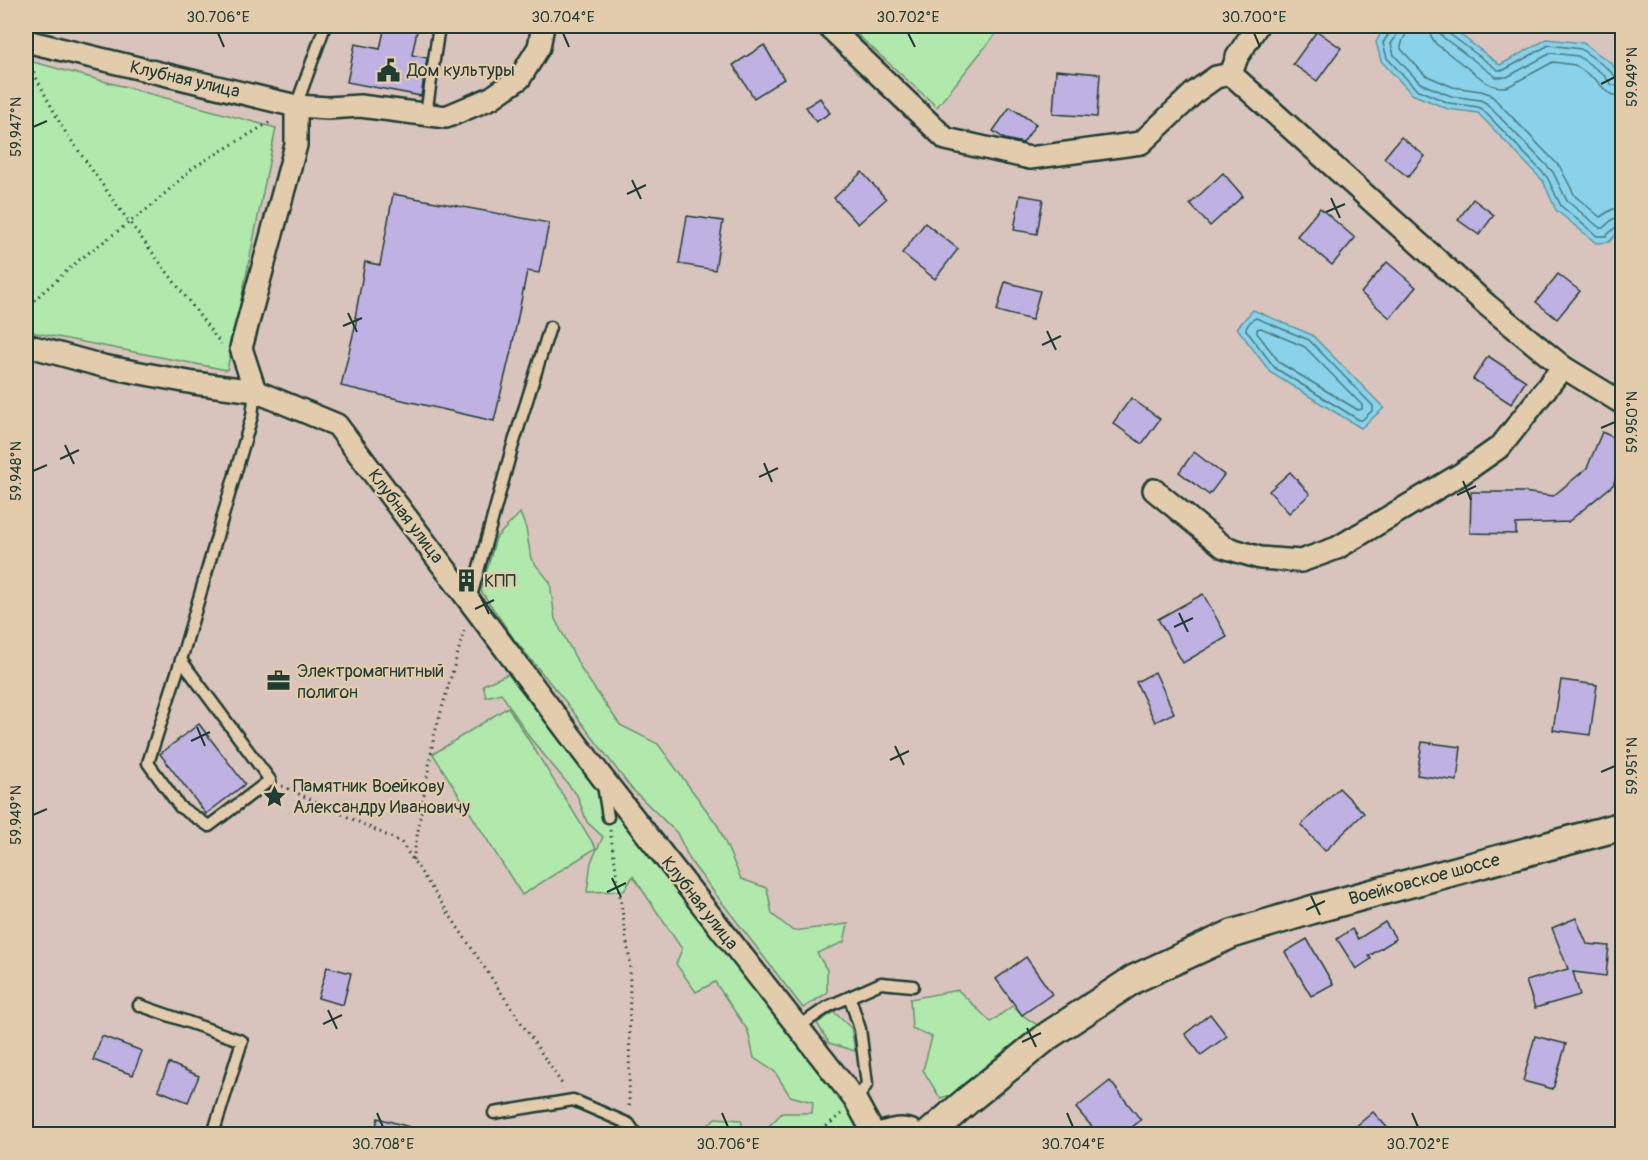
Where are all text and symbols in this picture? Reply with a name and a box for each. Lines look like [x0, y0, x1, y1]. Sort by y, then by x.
text: 30.706°E [186, 8, 250, 27]
text: 30.704°E [531, 8, 595, 27]
text: 30.702°E [877, 8, 940, 27]
text: 30.700°E [1222, 8, 1287, 27]
text: 59.949°N [1623, 47, 1642, 107]
street label: Клубная улица [128, 56, 242, 103]
public building icon: Дом культуры [376, 57, 402, 83]
place label: Дом культуры [406, 59, 515, 82]
text: 59.947°N [7, 97, 26, 157]
text: 59.950°N [1623, 391, 1642, 453]
text: 59.948°N [7, 441, 26, 501]
street label: Клубная улица [363, 465, 449, 568]
building icon: КПП [453, 568, 479, 594]
place label: КПП [484, 570, 516, 593]
place label: Электромагнитный полигон [297, 660, 444, 704]
office icon: Электромагнитный полигон [266, 668, 292, 694]
text: 59.951°N [1623, 737, 1642, 795]
place label: Памятник Воейкову Александру Ивановичу [293, 775, 470, 819]
place icon: Памятник Воейкову Александру Ивановичу [262, 783, 288, 809]
text: 59.949°N [7, 785, 26, 845]
street label: Воейковское шоссе [1346, 848, 1502, 911]
street label: Клубная улица [656, 852, 743, 955]
text: 30.708°E [352, 1135, 414, 1154]
text: 30.706°E [696, 1135, 760, 1154]
text: 30.704°E [1041, 1135, 1105, 1154]
text: 30.702°E [1387, 1135, 1450, 1154]

